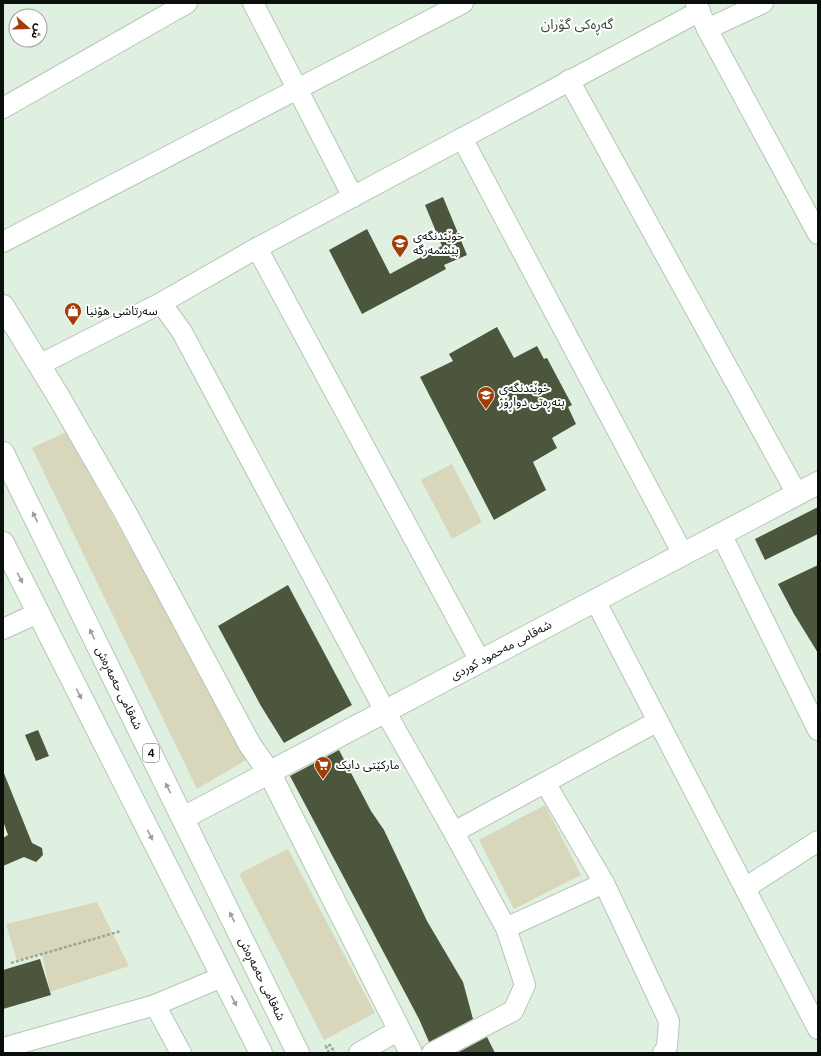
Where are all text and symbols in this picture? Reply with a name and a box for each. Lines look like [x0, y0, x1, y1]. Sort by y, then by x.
north arrow [8, 8, 48, 48]
district label: گەڕەکی گۆران [541, 15, 614, 36]
text: ش [28, 22, 47, 41]
place label: خوێندنگەی پێشمەرگە [413, 228, 464, 258]
school or university icon: خوێندنگەی پێشمەرگە [390, 233, 410, 258]
shop icon: سەرتاشی هۆنیا [63, 301, 83, 326]
place label: سەرتاشی هۆنیا [86, 303, 158, 319]
place label: خوێندنگەی بنەڕەتی دواڕۆژ [498, 380, 565, 413]
school or university icon: خوێندنگەی بنەڕەتی دواڕۆژ [476, 385, 496, 410]
one-way arrow [32, 511, 38, 523]
one-way arrow [17, 573, 24, 584]
street label: شەقامی مەحمود کوردی [448, 616, 554, 684]
one-way arrow [89, 628, 95, 639]
street label: شەقامی حەمەڕەش [90, 644, 146, 733]
one-way arrow [76, 689, 82, 700]
road number: 4 [143, 744, 159, 762]
supermarket icon: مارکێتی دایک [313, 755, 333, 780]
place label: مارکێتی دایک [336, 757, 400, 773]
one-way arrow [165, 782, 171, 794]
one-way arrow [147, 830, 153, 841]
one-way arrow [229, 912, 235, 923]
street label: شەقامی حەمەڕەش [233, 935, 289, 1024]
one-way arrow [231, 996, 238, 1007]

